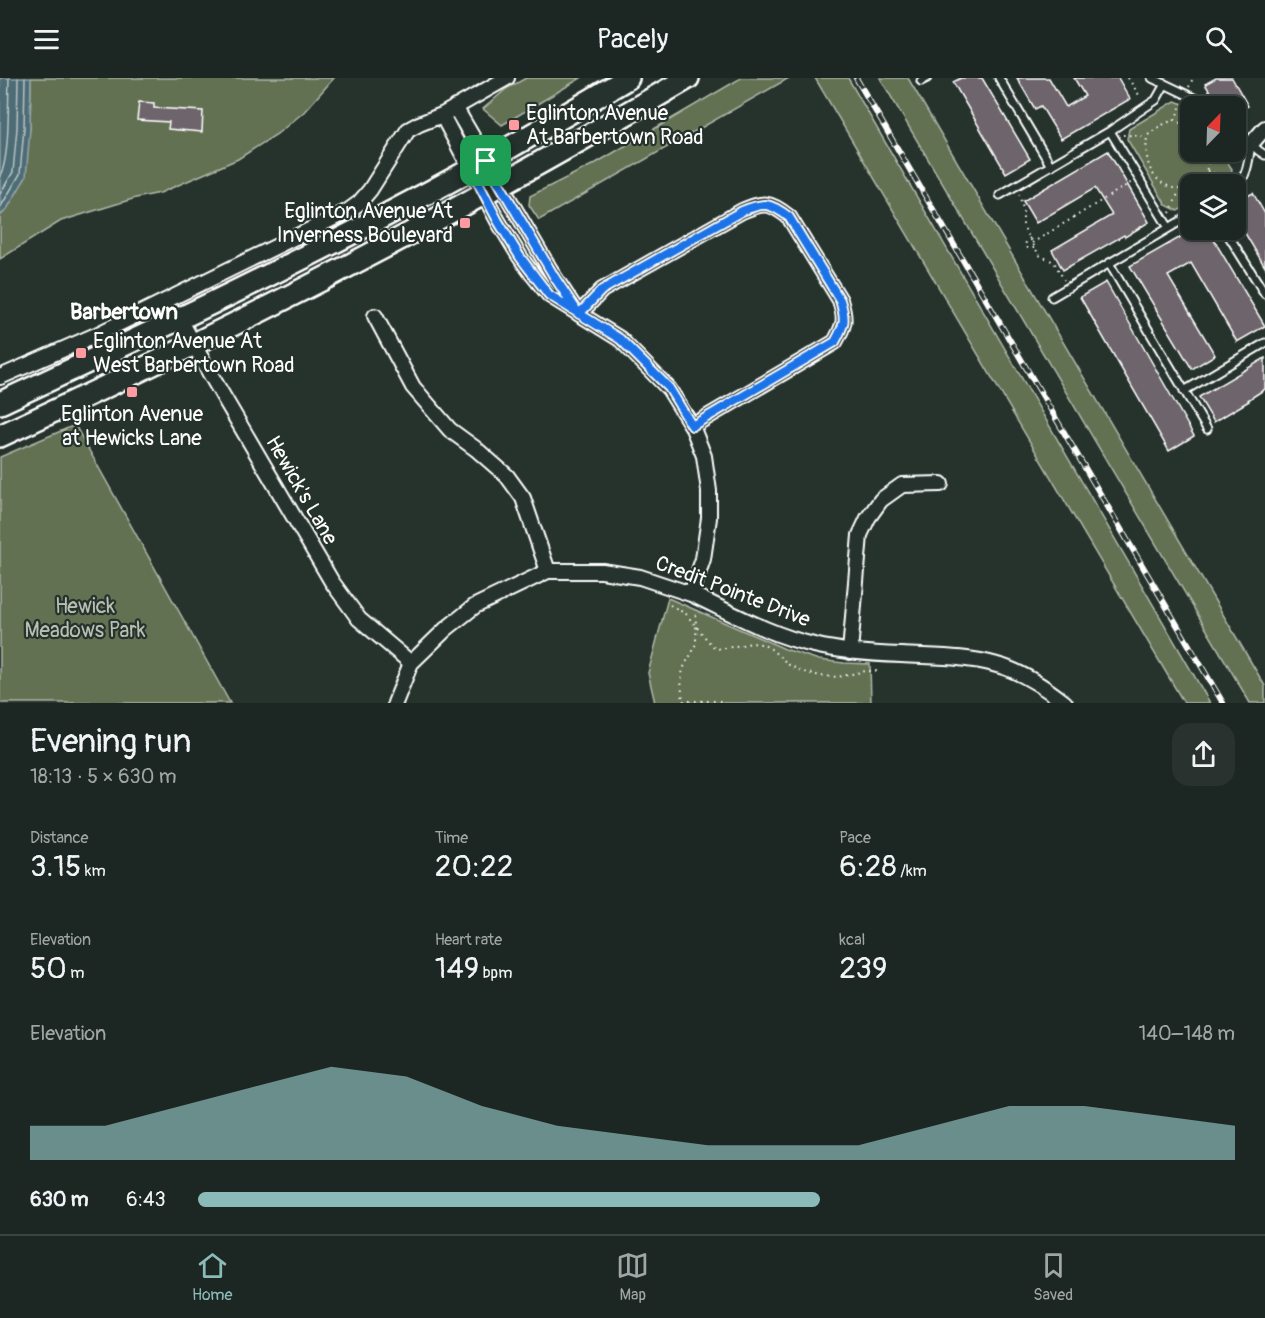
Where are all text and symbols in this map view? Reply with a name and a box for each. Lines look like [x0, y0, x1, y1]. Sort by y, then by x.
icon: menu [30, 23, 63, 56]
text: Pacely [597, 23, 668, 56]
icon: search [1202, 23, 1235, 56]
north arrow [1180, 96, 1246, 162]
map controls [1180, 96, 1246, 240]
place label: Eglinton Avenue At Barbertown Road [526, 100, 704, 151]
marker: Eglinton Avenue At Barbertown Road [507, 118, 521, 132]
pin [460, 135, 511, 186]
icon: arrive [469, 144, 502, 177]
button: layers [1180, 174, 1246, 240]
place label: Eglinton Avenue At Inverness Boulevard [277, 198, 454, 249]
marker: Eglinton Avenue At Inverness Boulevard [458, 216, 472, 230]
district label: Barbertown [70, 298, 178, 326]
place label: Eglinton Avenue At West Barbertown Road [93, 328, 295, 379]
marker: Eglinton Avenue At West Barbertown Road [74, 346, 88, 360]
marker: Eglinton Avenue at Hewicks Lane [125, 385, 139, 399]
place label: Eglinton Avenue at Hewicks Lane [61, 401, 204, 452]
street label: Hewick's Lane [260, 431, 344, 550]
street label: Credit Pointe Drive [652, 550, 815, 634]
park label: Hewick Meadows Park [24, 593, 146, 644]
text: Evening run [30, 721, 191, 762]
button: share [1172, 723, 1235, 786]
text: 18:13 · 5 × 630 m [30, 764, 176, 789]
text: Distance [30, 828, 89, 848]
text: Time [435, 828, 468, 848]
text: Pace [839, 828, 871, 848]
text: 3.15 [30, 848, 81, 885]
text: 20:22 [435, 848, 513, 885]
text: 6:28 [839, 848, 897, 885]
text: km [81, 861, 106, 881]
text: /km [897, 861, 927, 881]
text: Elevation [30, 930, 91, 950]
text: Heart rate [435, 930, 502, 950]
text: kcal [839, 930, 865, 950]
text: 50 [30, 950, 67, 987]
text: 149 [435, 950, 479, 987]
text: 239 [839, 950, 887, 987]
text: m [67, 963, 84, 983]
text: bpm [479, 963, 512, 983]
text: Elevation [30, 1021, 106, 1046]
text: 140–148 m [1139, 1021, 1235, 1046]
text: 630 m [30, 1187, 89, 1212]
text: 6:43 [126, 1187, 166, 1212]
tab: Home [192, 1249, 232, 1305]
tab: Map [616, 1249, 649, 1305]
tab: Saved [1033, 1249, 1073, 1305]

